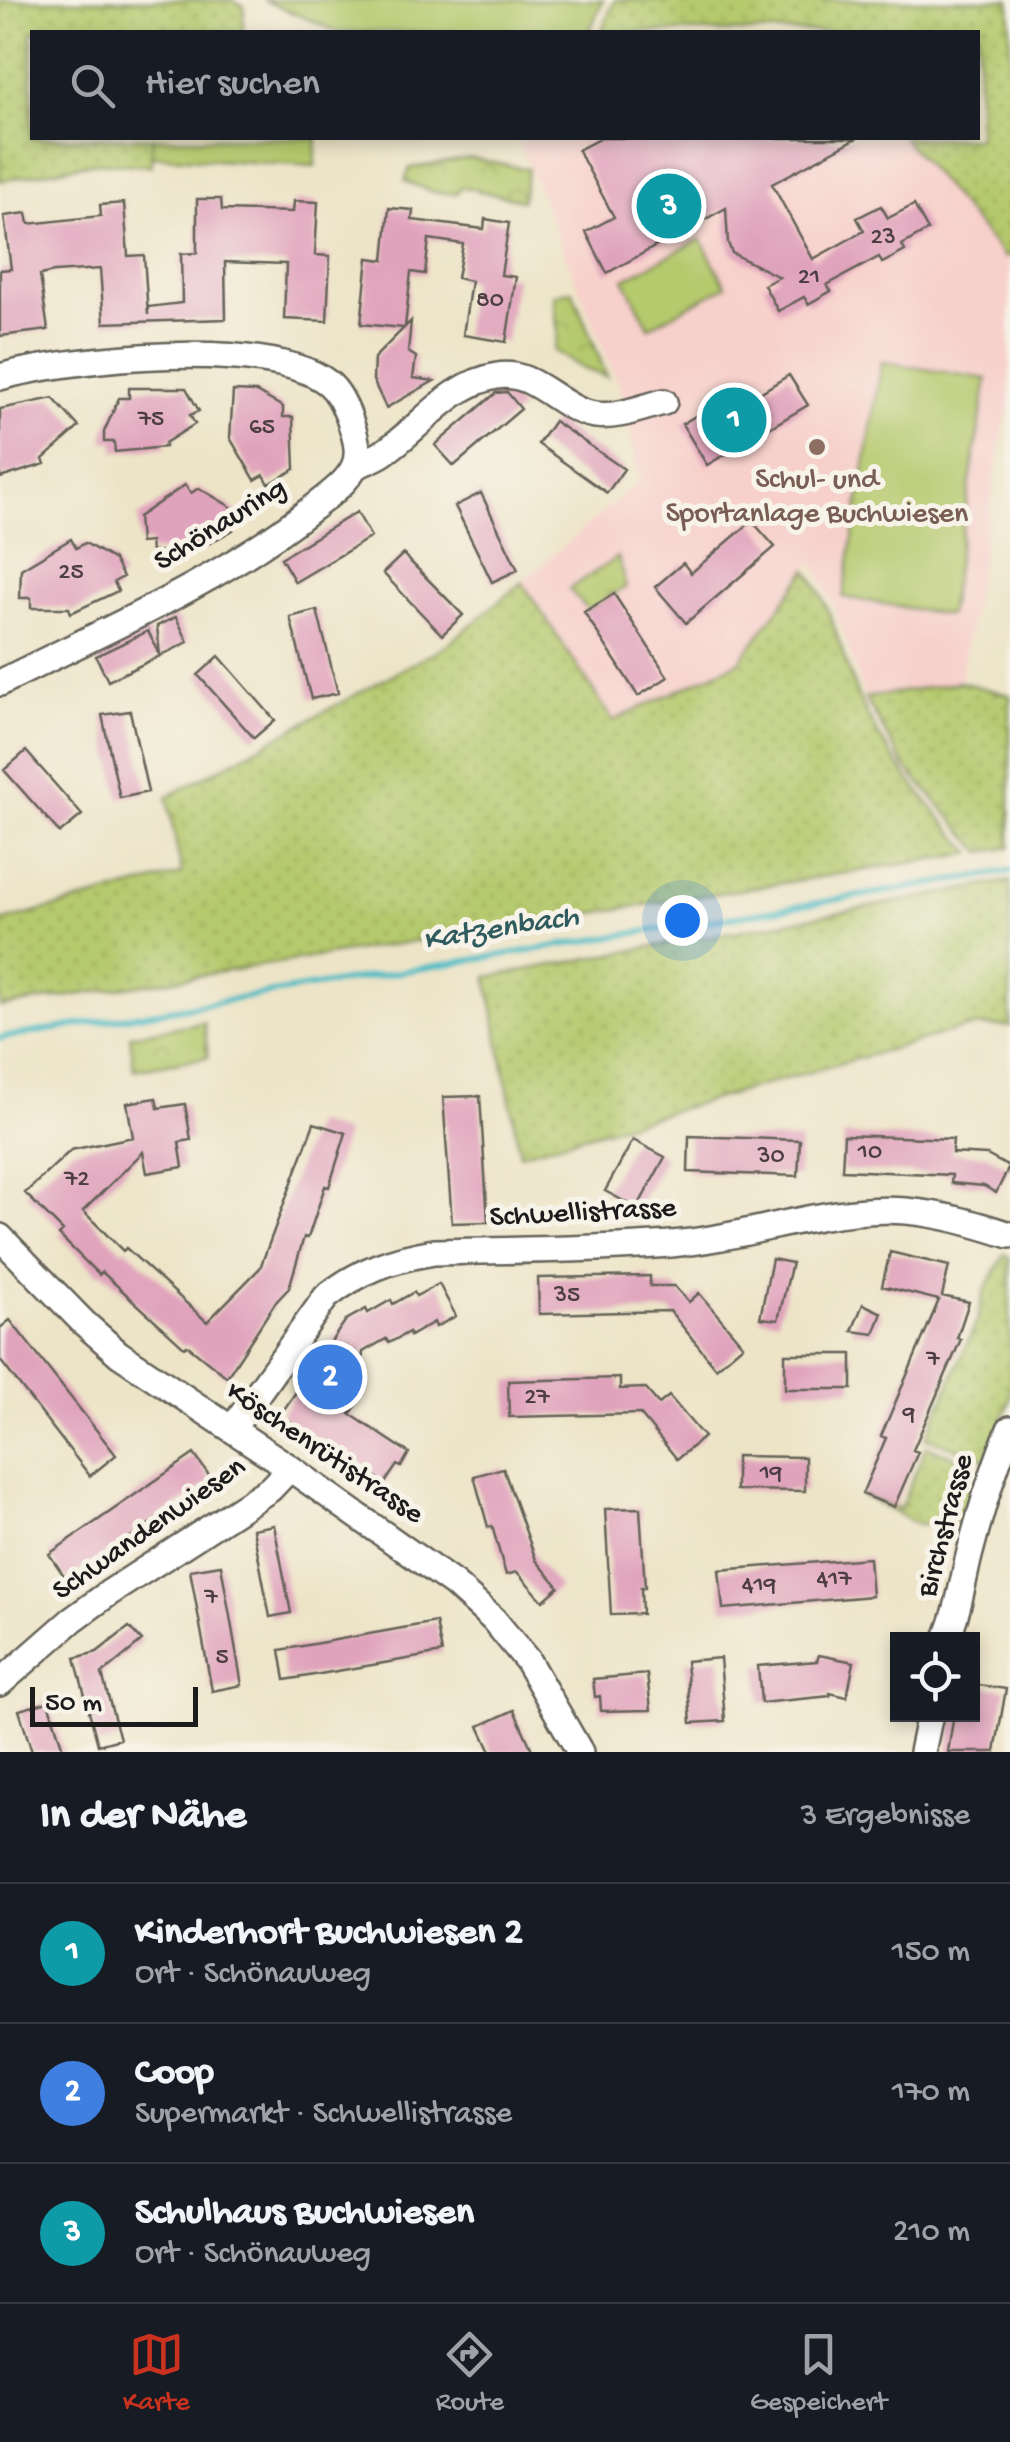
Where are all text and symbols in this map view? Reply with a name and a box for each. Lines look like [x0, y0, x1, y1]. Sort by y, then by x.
search box [30, 30, 980, 140]
icon: search [65, 58, 120, 113]
text: Hier suchen [145, 63, 320, 107]
pin: 3 [636, 168, 702, 244]
house number: 23 [870, 224, 896, 253]
house number: 21 [798, 264, 820, 293]
house number: 80 [476, 287, 504, 316]
pin: 1 [702, 382, 766, 458]
house number: 75 [137, 406, 164, 435]
house number: 65 [249, 414, 275, 443]
marker: Schul- und Sportanlage Buchwiesen [806, 436, 828, 458]
place label: Schul- und Sportanlage Buchwiesen [666, 464, 968, 533]
street label: Schönauring [148, 472, 294, 580]
house number: 25 [58, 559, 84, 588]
your location [657, 895, 708, 946]
water label: Katzenbach [420, 899, 582, 961]
house number: 10 [857, 1139, 882, 1168]
house number: 30 [756, 1143, 785, 1172]
house number: 72 [63, 1166, 90, 1195]
street label: Schwellistrasse [489, 1192, 678, 1236]
house number: 35 [553, 1282, 580, 1311]
pin: 2 [298, 1340, 362, 1414]
house number: 7 [925, 1346, 940, 1375]
street label: Köschenrütistrasse [219, 1375, 430, 1533]
house number: 27 [524, 1384, 551, 1413]
house number: 9 [902, 1401, 915, 1430]
street label: Schwandenwiesen [47, 1450, 253, 1610]
street label: Birchstrasse [911, 1450, 983, 1602]
house number: 19 [759, 1460, 782, 1489]
house number: 417 [817, 1566, 852, 1595]
house number: 419 [742, 1572, 776, 1601]
house number: 7 [203, 1584, 218, 1613]
map controls [890, 1632, 980, 1722]
button: locate [890, 1632, 980, 1722]
house number: 5 [215, 1644, 229, 1673]
scale bar [30, 1682, 198, 1726]
text: 50 m [45, 1688, 102, 1721]
text: In der Nähe [40, 1793, 246, 1842]
text: 3 Ergebnisse [801, 1798, 970, 1836]
text: Kinderhort Buchwiesen 2 [135, 1912, 523, 1956]
text: 1 [66, 1934, 79, 1972]
text: 150 m [892, 1934, 970, 1972]
text: Ort · Schönauweg [135, 1956, 371, 1994]
text: Coop [135, 2052, 214, 2096]
text: 2 [65, 2074, 80, 2112]
text: 170 m [892, 2074, 970, 2112]
text: Supermarkt · Schwellistrasse [135, 2096, 512, 2134]
text: Schulhaus Buchwiesen [135, 2192, 474, 2236]
text: 3 [64, 2214, 81, 2252]
text: 210 m [893, 2214, 970, 2252]
text: Ort · Schönauweg [135, 2236, 371, 2274]
tab: Karte [123, 2327, 190, 2420]
tab: Route [436, 2327, 504, 2420]
tab: Gespeichert [750, 2327, 887, 2420]

